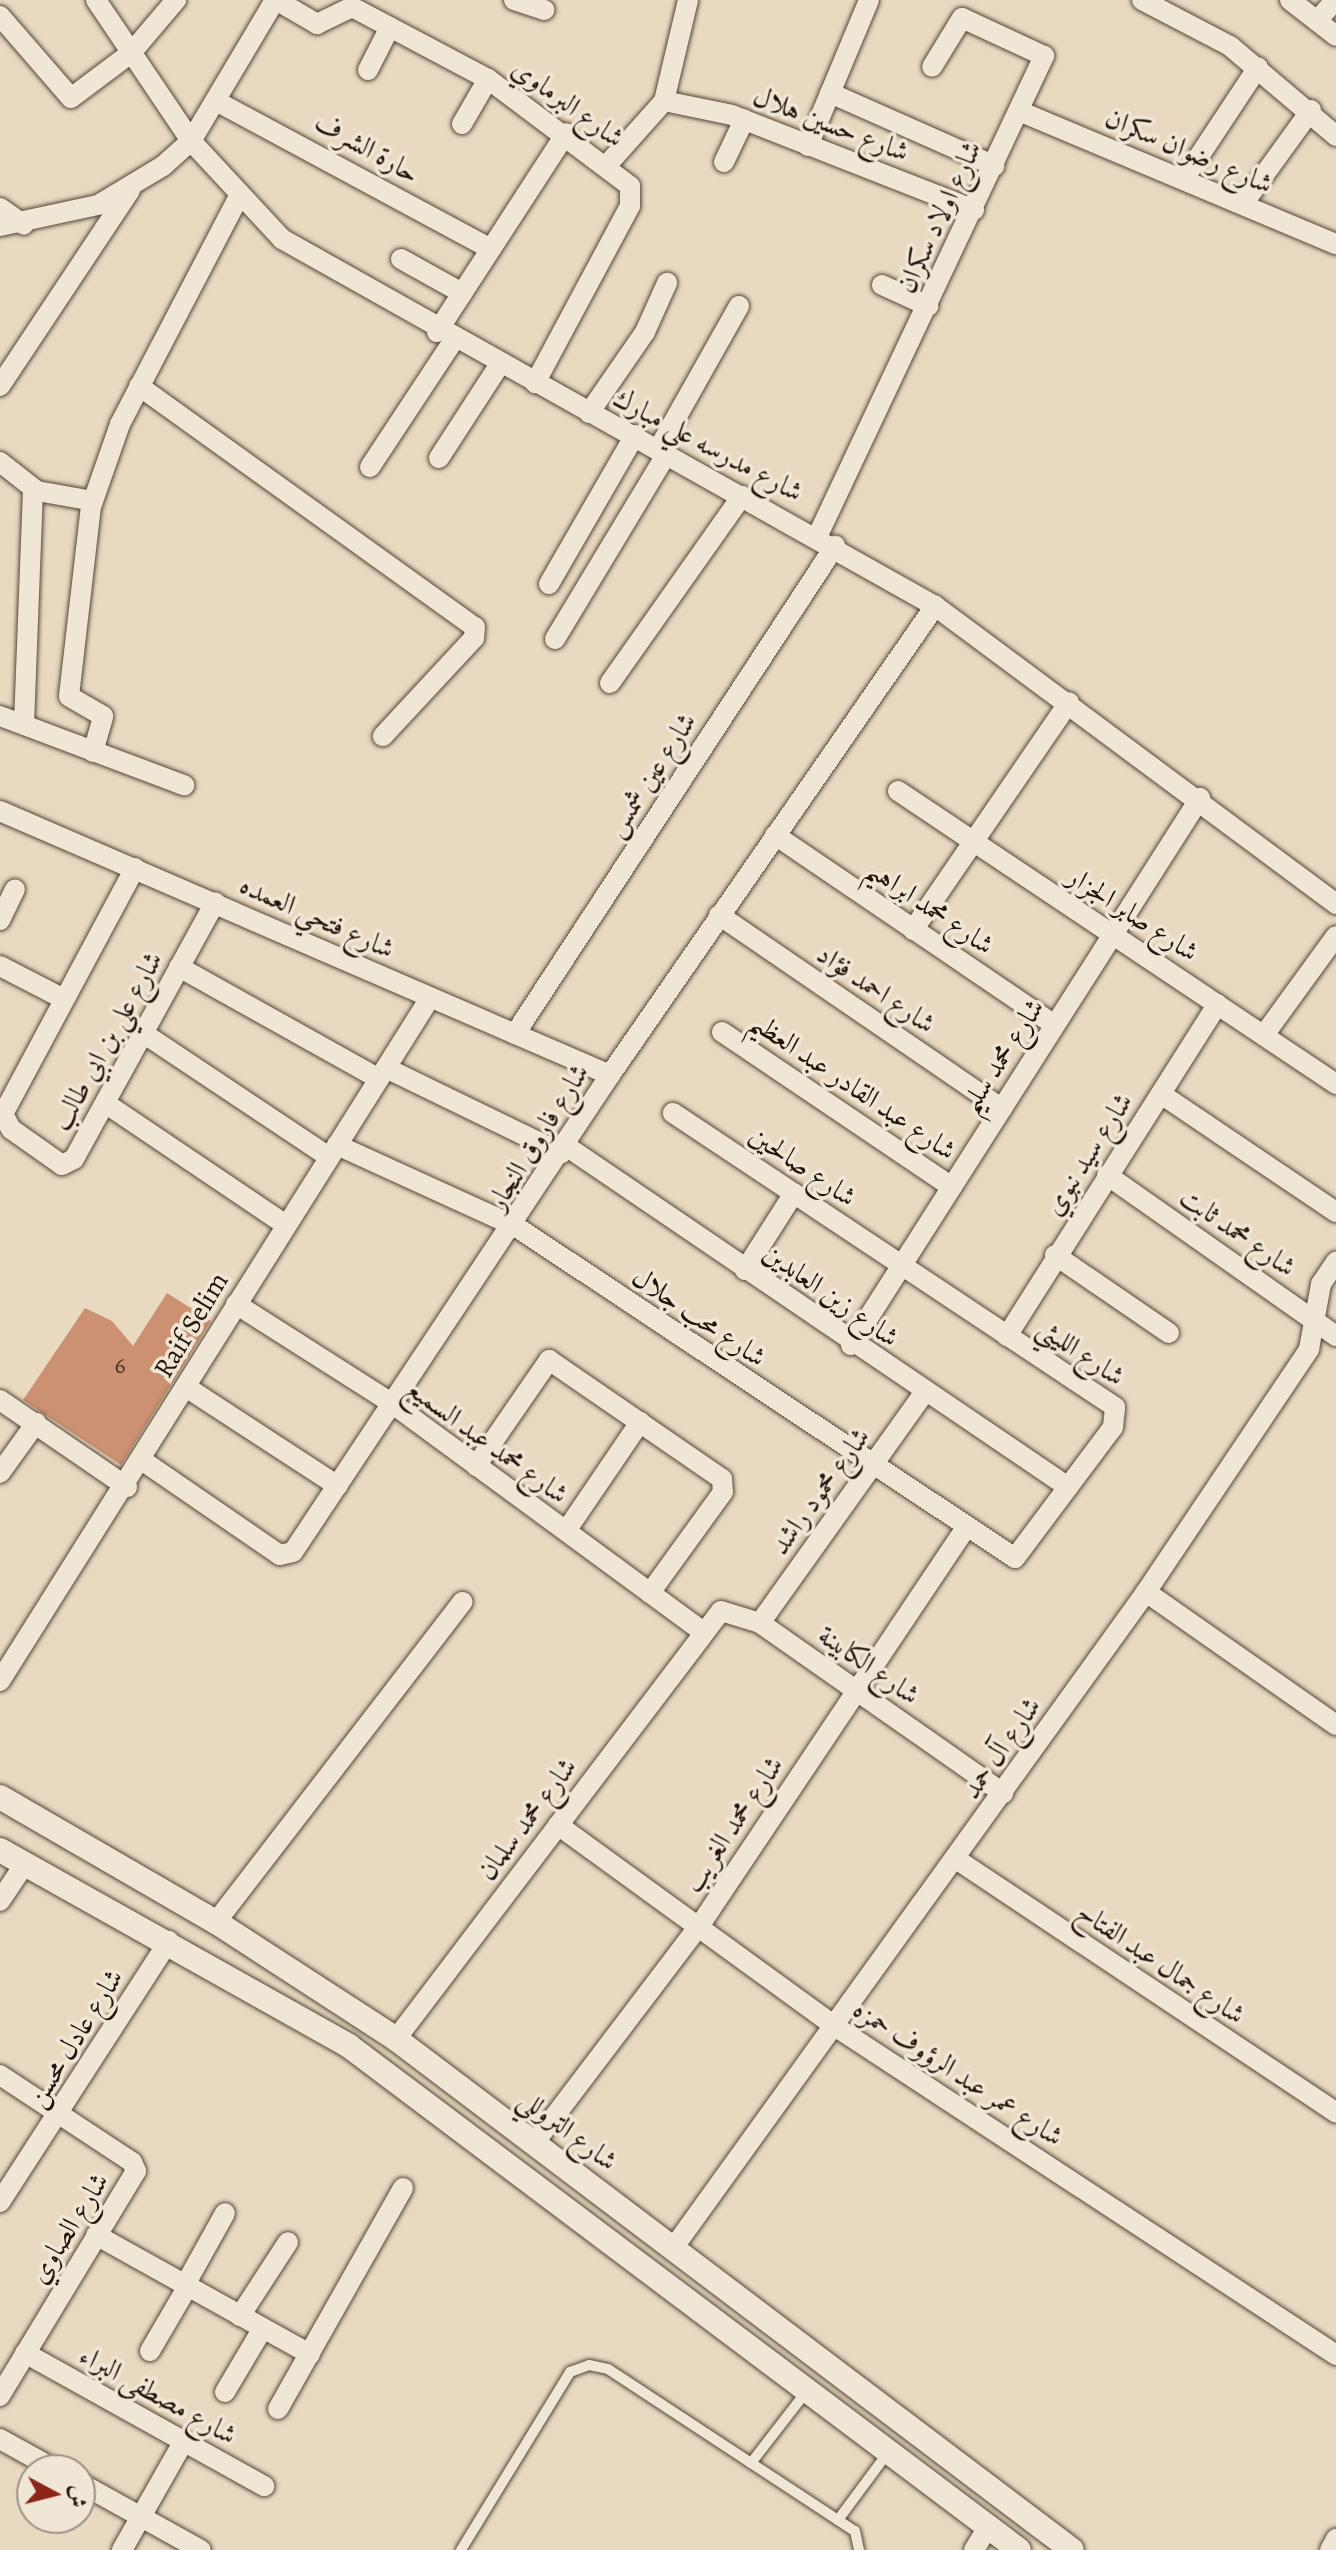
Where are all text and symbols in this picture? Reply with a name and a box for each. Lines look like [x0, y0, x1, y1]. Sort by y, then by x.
street label: شارع البرماوي [505, 51, 631, 155]
street label: شارع حسين هلال [748, 79, 914, 169]
street label: شارع رضوان سكران [1100, 101, 1278, 201]
street label: حارة الشرف [309, 105, 425, 191]
street label: شارع اولاد سكران [889, 136, 989, 298]
street label: شارع مدرسه علي مبارك [607, 381, 809, 509]
street label: شارع عين شمس [598, 706, 704, 844]
street label: شارع محمد ابراهيم [860, 852, 1000, 962]
street label: شارع صابر الجزار [1061, 859, 1205, 969]
street label: شارع فتحي العمده [234, 868, 400, 966]
street label: شارع احمد فؤاد [810, 937, 942, 1041]
street label: شارع علي بن ابي طالب [44, 946, 170, 1136]
street label: شارع محمد سليم [952, 992, 1052, 1120]
street label: شارع عبد القادر عبد العظيم [743, 1005, 963, 1167]
street label: شارع فاروق النجار [480, 1058, 596, 1216]
street label: شارع سيد نبوي [1036, 1087, 1140, 1221]
street label: شارع صالحين [743, 1118, 863, 1214]
street label: شارع محمد ثابت [1174, 1180, 1302, 1284]
street label: شارع زين العابدين [756, 1236, 906, 1354]
street label: شارع محب جلال [626, 1260, 772, 1374]
street label: Raif Selim [146, 1266, 236, 1384]
street label: شارع الليثي [1031, 1311, 1131, 1393]
house number: 6 [114, 1352, 126, 1380]
street label: شارع محمد عبد السميع [399, 1371, 575, 1511]
street label: شارع محمود راشد [763, 1421, 877, 1561]
street label: شارع الكابينة [812, 1618, 926, 1712]
street label: شارع آل حمد [954, 1691, 1048, 1805]
street label: شارع محمد الغريب [675, 1750, 791, 1898]
street label: شارع محمد سلمان [470, 1751, 584, 1887]
street label: شارع جمال عبد الفتاح [1070, 1894, 1252, 2032]
street label: شارع عادل محسن [19, 1963, 131, 2113]
street label: شارع عمر عبد الرؤوف حمزه [846, 1992, 1070, 2154]
street label: شارع التروللي [512, 2082, 624, 2178]
street label: شارع الصاوي [22, 2166, 116, 2290]
street label: شارع مصطفى البراء [74, 2338, 242, 2452]
north arrow [16, 2454, 96, 2534]
text: ش [62, 2484, 94, 2509]

